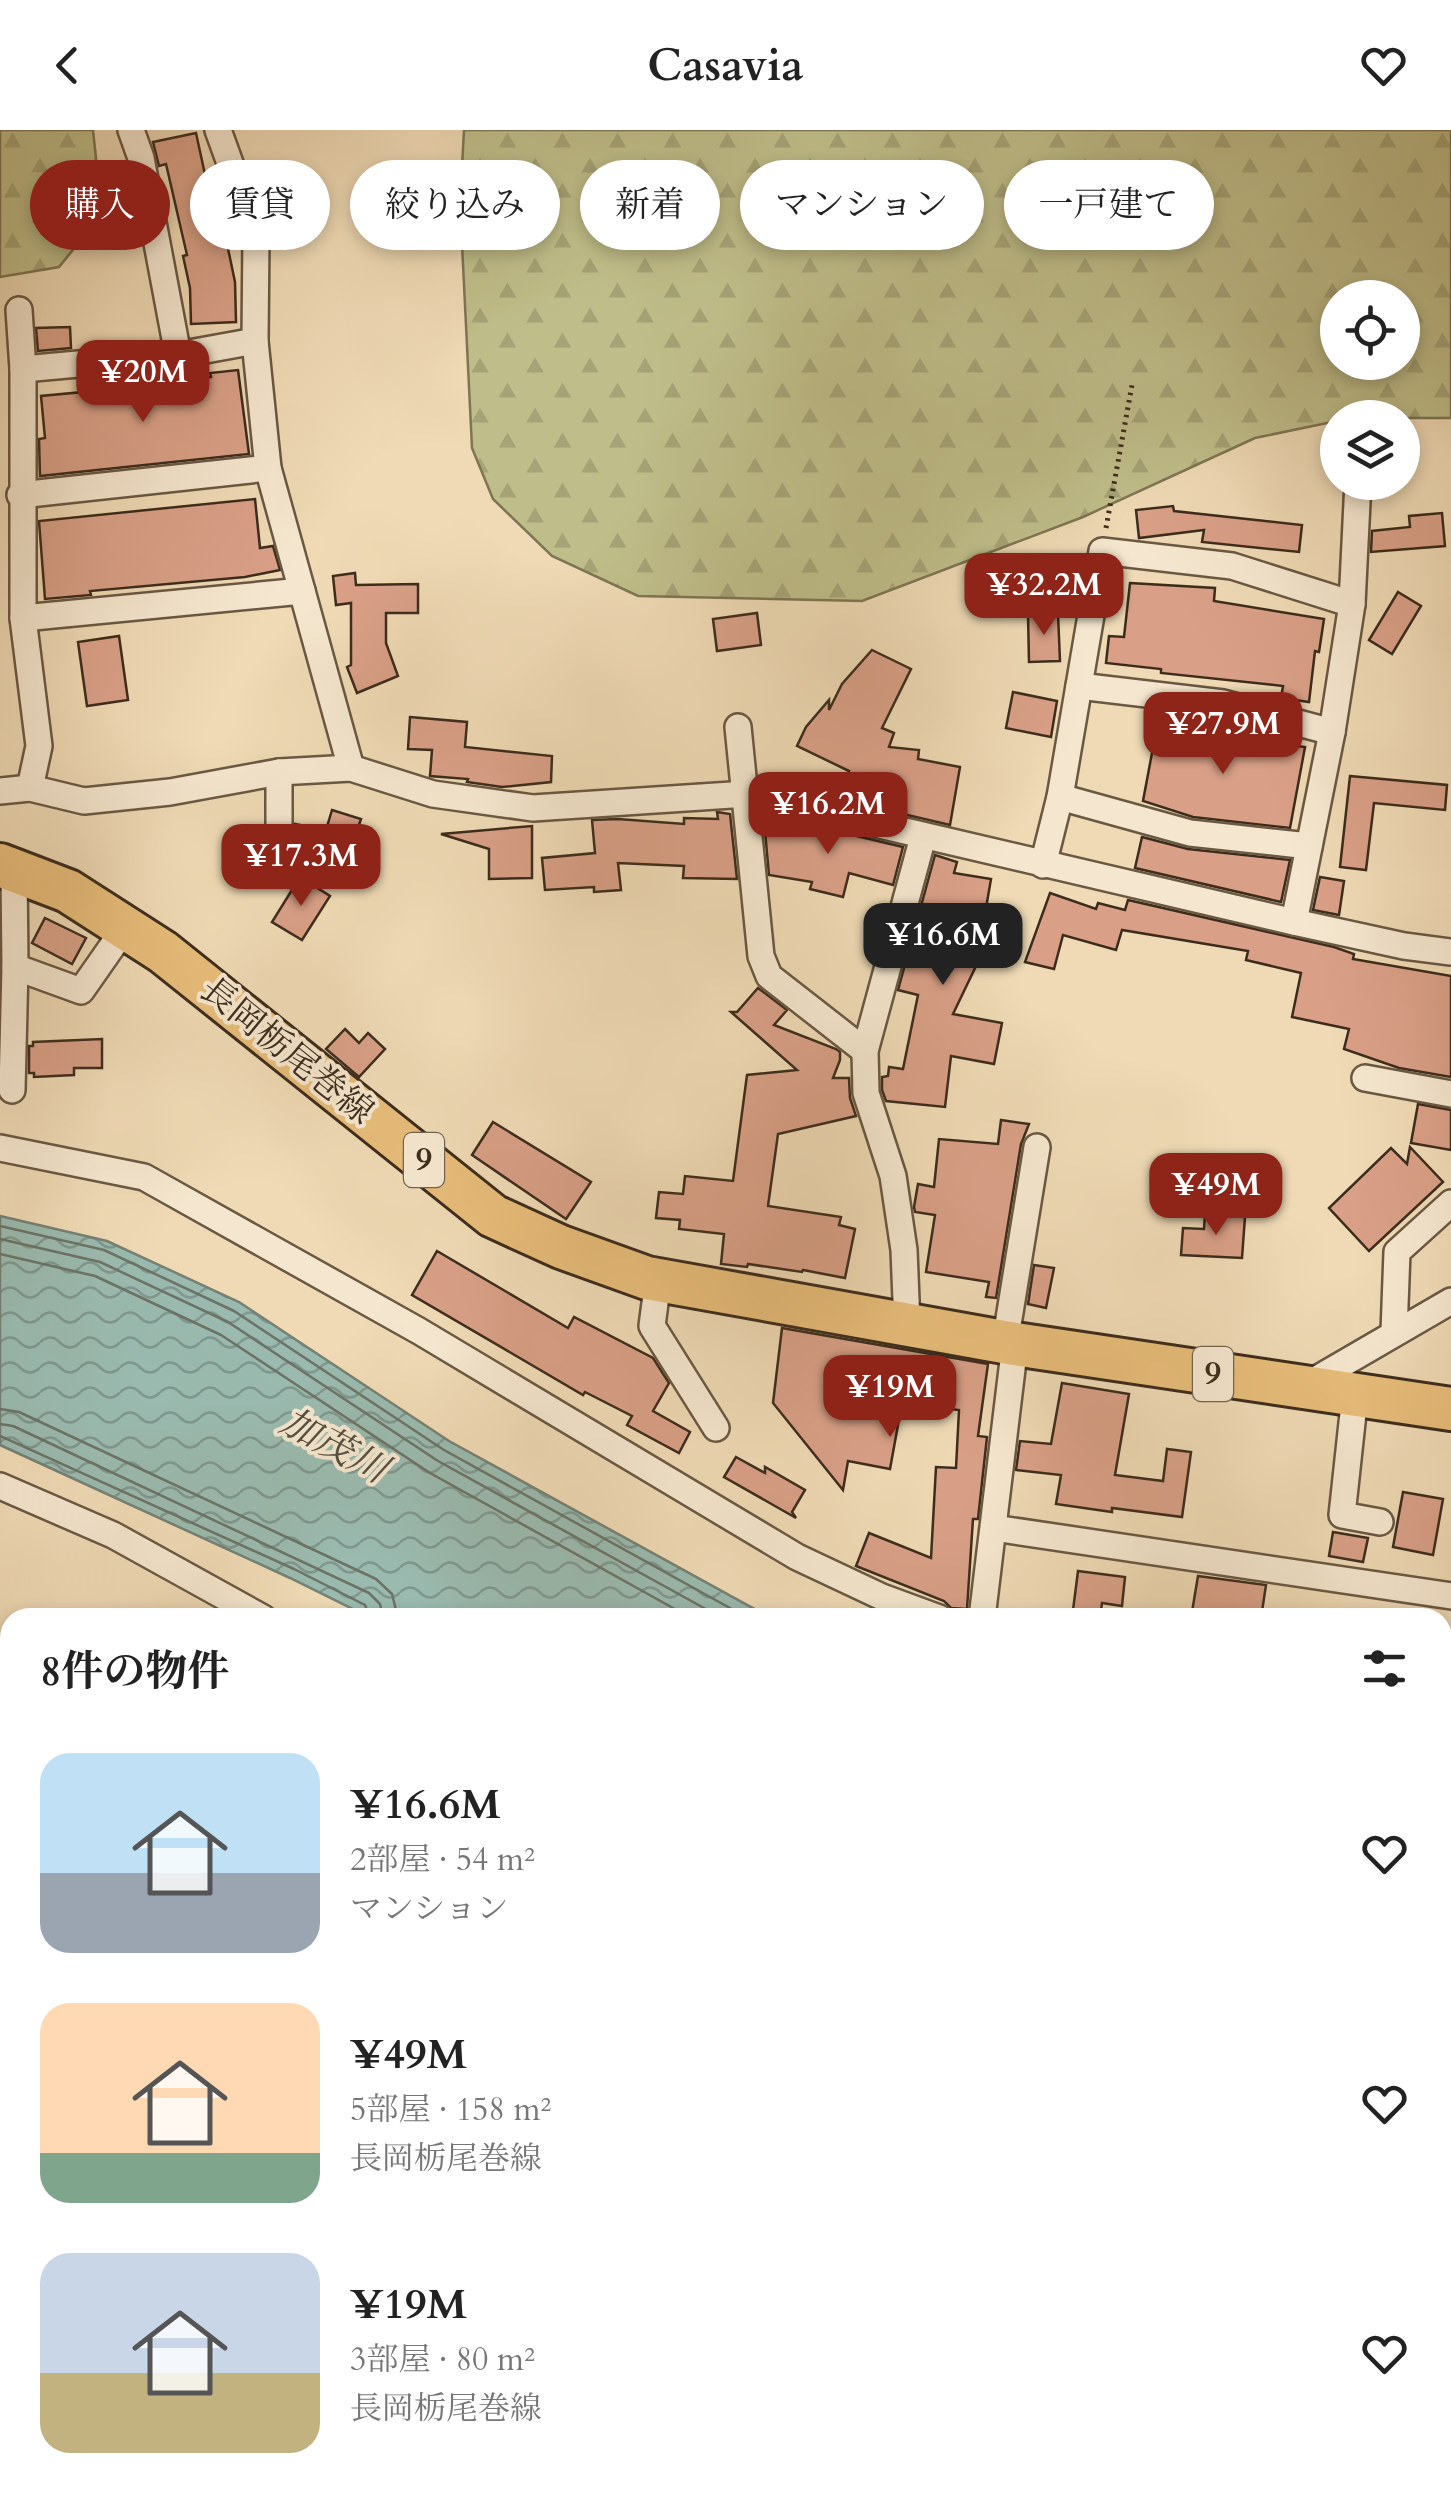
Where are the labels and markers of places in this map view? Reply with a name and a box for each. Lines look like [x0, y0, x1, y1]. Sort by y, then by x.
pin: ¥20M [84, 340, 202, 425]
pin: ¥32.2M [963, 553, 1125, 638]
pin: ¥27.9M [1142, 692, 1304, 777]
pin: ¥16.2M [747, 772, 909, 857]
pin: ¥17.3M [220, 824, 382, 909]
pin: ¥16.6M [862, 903, 1024, 988]
pin: ¥49M [1157, 1153, 1275, 1238]
pin: ¥19M [831, 1355, 949, 1440]

